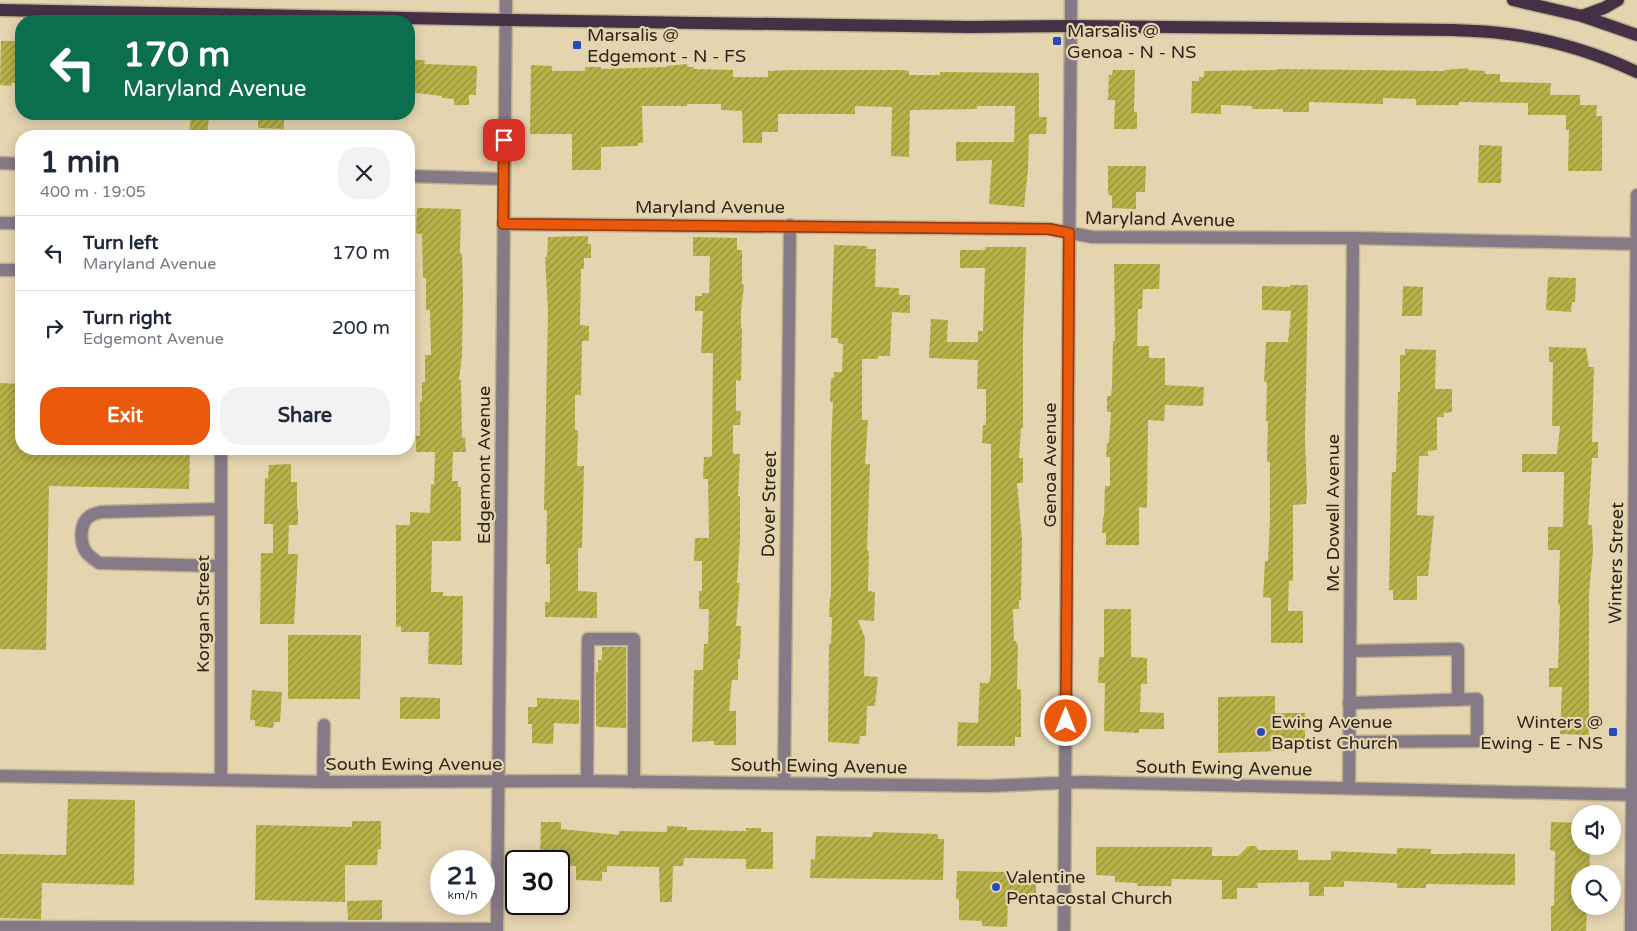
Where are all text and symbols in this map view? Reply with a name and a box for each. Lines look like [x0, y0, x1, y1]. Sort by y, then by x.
place label: Marsalis @ Genoa - N - NS [1067, 20, 1196, 63]
place label: Marsalis @ Edgemont - N - FS [587, 24, 746, 67]
text: 170 m [123, 34, 230, 76]
icon: left [40, 35, 105, 100]
marker: Marsalis @ Genoa - N - NS [1051, 35, 1063, 47]
marker: Marsalis @ Edgemont - N - FS [571, 39, 583, 51]
text: Maryland Avenue [123, 76, 306, 102]
pin [483, 119, 525, 161]
icon: arrive [490, 126, 518, 154]
text: 1 min [40, 144, 120, 181]
button: close [338, 147, 390, 199]
text: 400 m · 19:05 [40, 182, 146, 202]
street label: Maryland Avenue [635, 196, 785, 218]
street label: Maryland Avenue [1085, 207, 1235, 231]
text: Turn left [83, 232, 159, 254]
icon: left [40, 239, 68, 267]
text: 170 m [332, 242, 390, 264]
text: Maryland Avenue [83, 254, 216, 274]
text: Turn right [83, 307, 171, 329]
icon: right [40, 314, 68, 342]
text: 200 m [332, 317, 390, 339]
text: Edgemont Avenue [83, 329, 224, 349]
street label: Edgemont Avenue [473, 386, 495, 544]
button: Exit [40, 387, 210, 445]
button: Share [220, 387, 390, 445]
street label: Genoa Avenue [1039, 403, 1061, 527]
street label: Mc Dowell Avenue [1322, 434, 1344, 592]
street label: Dover Street [757, 450, 781, 557]
street label: Winters Street [1604, 502, 1628, 624]
street label: Korgan Street [192, 555, 214, 673]
position arrow [1039, 694, 1091, 746]
place label: Ewing Avenue Baptist Church [1271, 711, 1398, 754]
place label: Winters @ Ewing - E - NS [1480, 711, 1603, 754]
marker: Ewing Avenue Baptist Church [1255, 726, 1267, 738]
marker: Winters @ Ewing - E - NS [1607, 726, 1619, 738]
street label: South Ewing Avenue [326, 753, 502, 775]
street label: South Ewing Avenue [730, 753, 908, 779]
street label: South Ewing Avenue [1135, 755, 1313, 781]
map controls [1571, 805, 1621, 915]
button: sound [1571, 805, 1621, 855]
speed limit sign: 30 [505, 850, 570, 915]
text: 21 [447, 861, 478, 891]
button: search [1571, 865, 1621, 915]
place label: Valentine Pentacostal Church [1006, 866, 1173, 909]
marker: Valentine Pentacostal Church [990, 881, 1002, 893]
text: km/h [447, 888, 478, 902]

